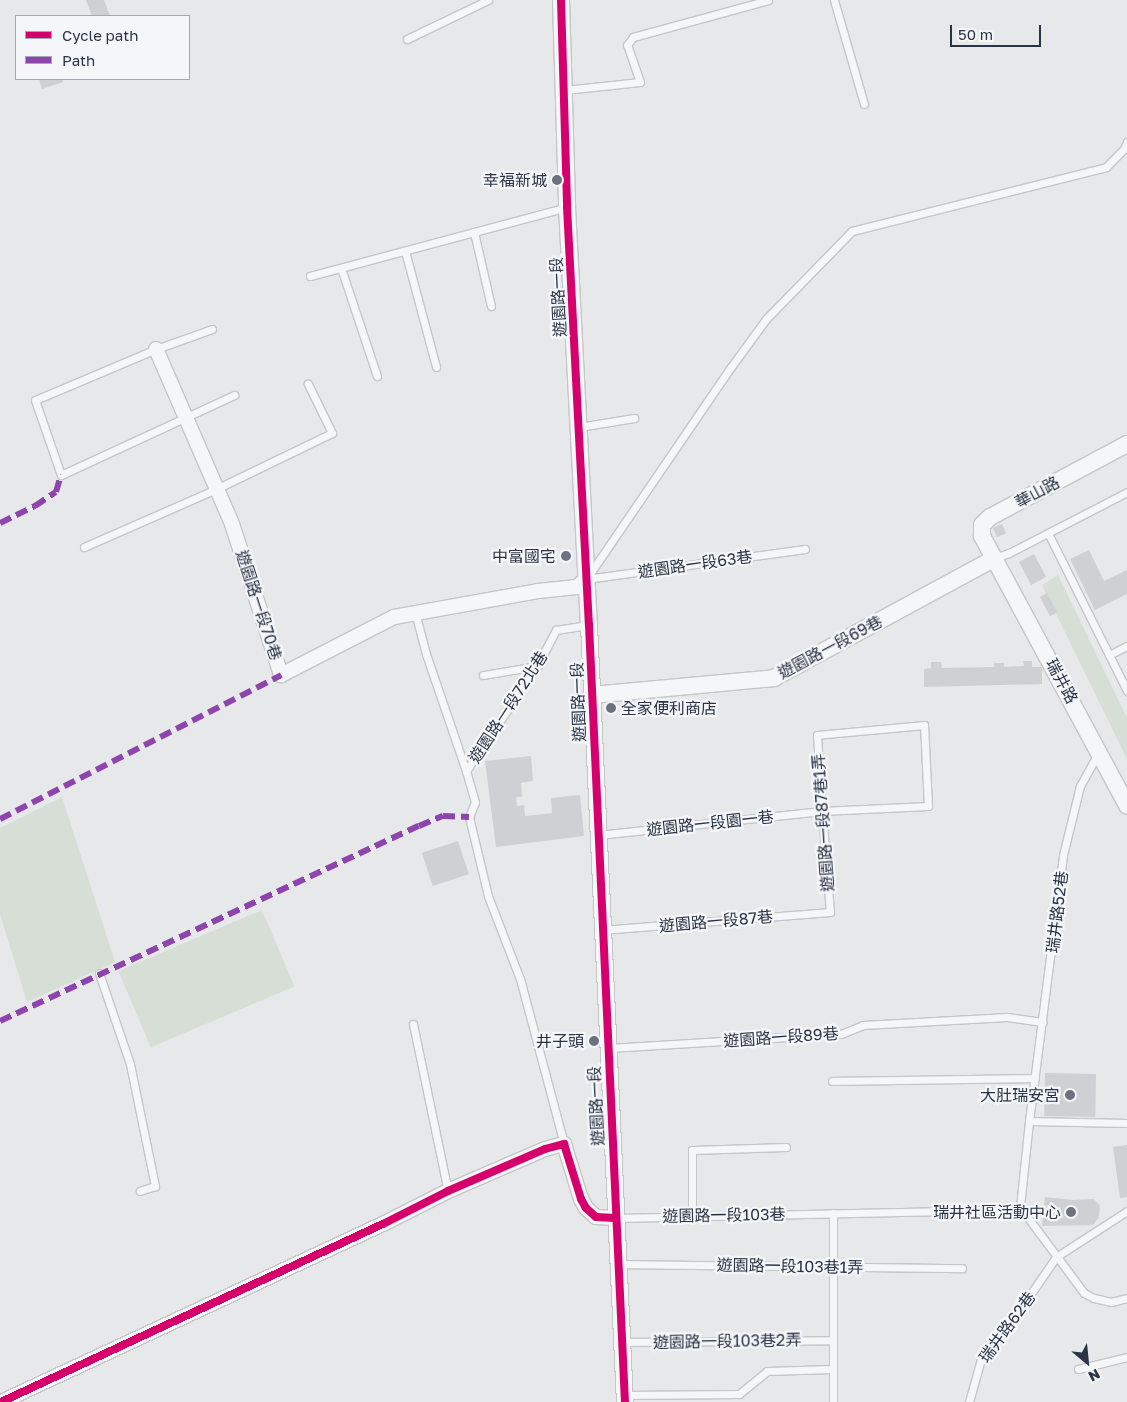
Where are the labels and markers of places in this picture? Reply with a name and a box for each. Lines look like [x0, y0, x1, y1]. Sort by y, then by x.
place label: 幸福新城 [483, 170, 547, 190]
marker: 幸福新城 [551, 174, 563, 186]
place label: 中富國宅 [492, 546, 556, 566]
marker: 中富國宅 [560, 550, 572, 562]
place label: 全家便利商店 [621, 698, 717, 718]
marker: 全家便利商店 [605, 702, 617, 714]
place label: 井子頭 [536, 1031, 584, 1051]
marker: 井子頭 [588, 1035, 600, 1047]
place label: 大肚瑞安宮 [980, 1085, 1060, 1105]
marker: 大肚瑞安宮 [1064, 1089, 1076, 1101]
place label: 瑞井社區活動中心 [933, 1202, 1061, 1222]
marker: 瑞井社區活動中心 [1065, 1206, 1077, 1218]

